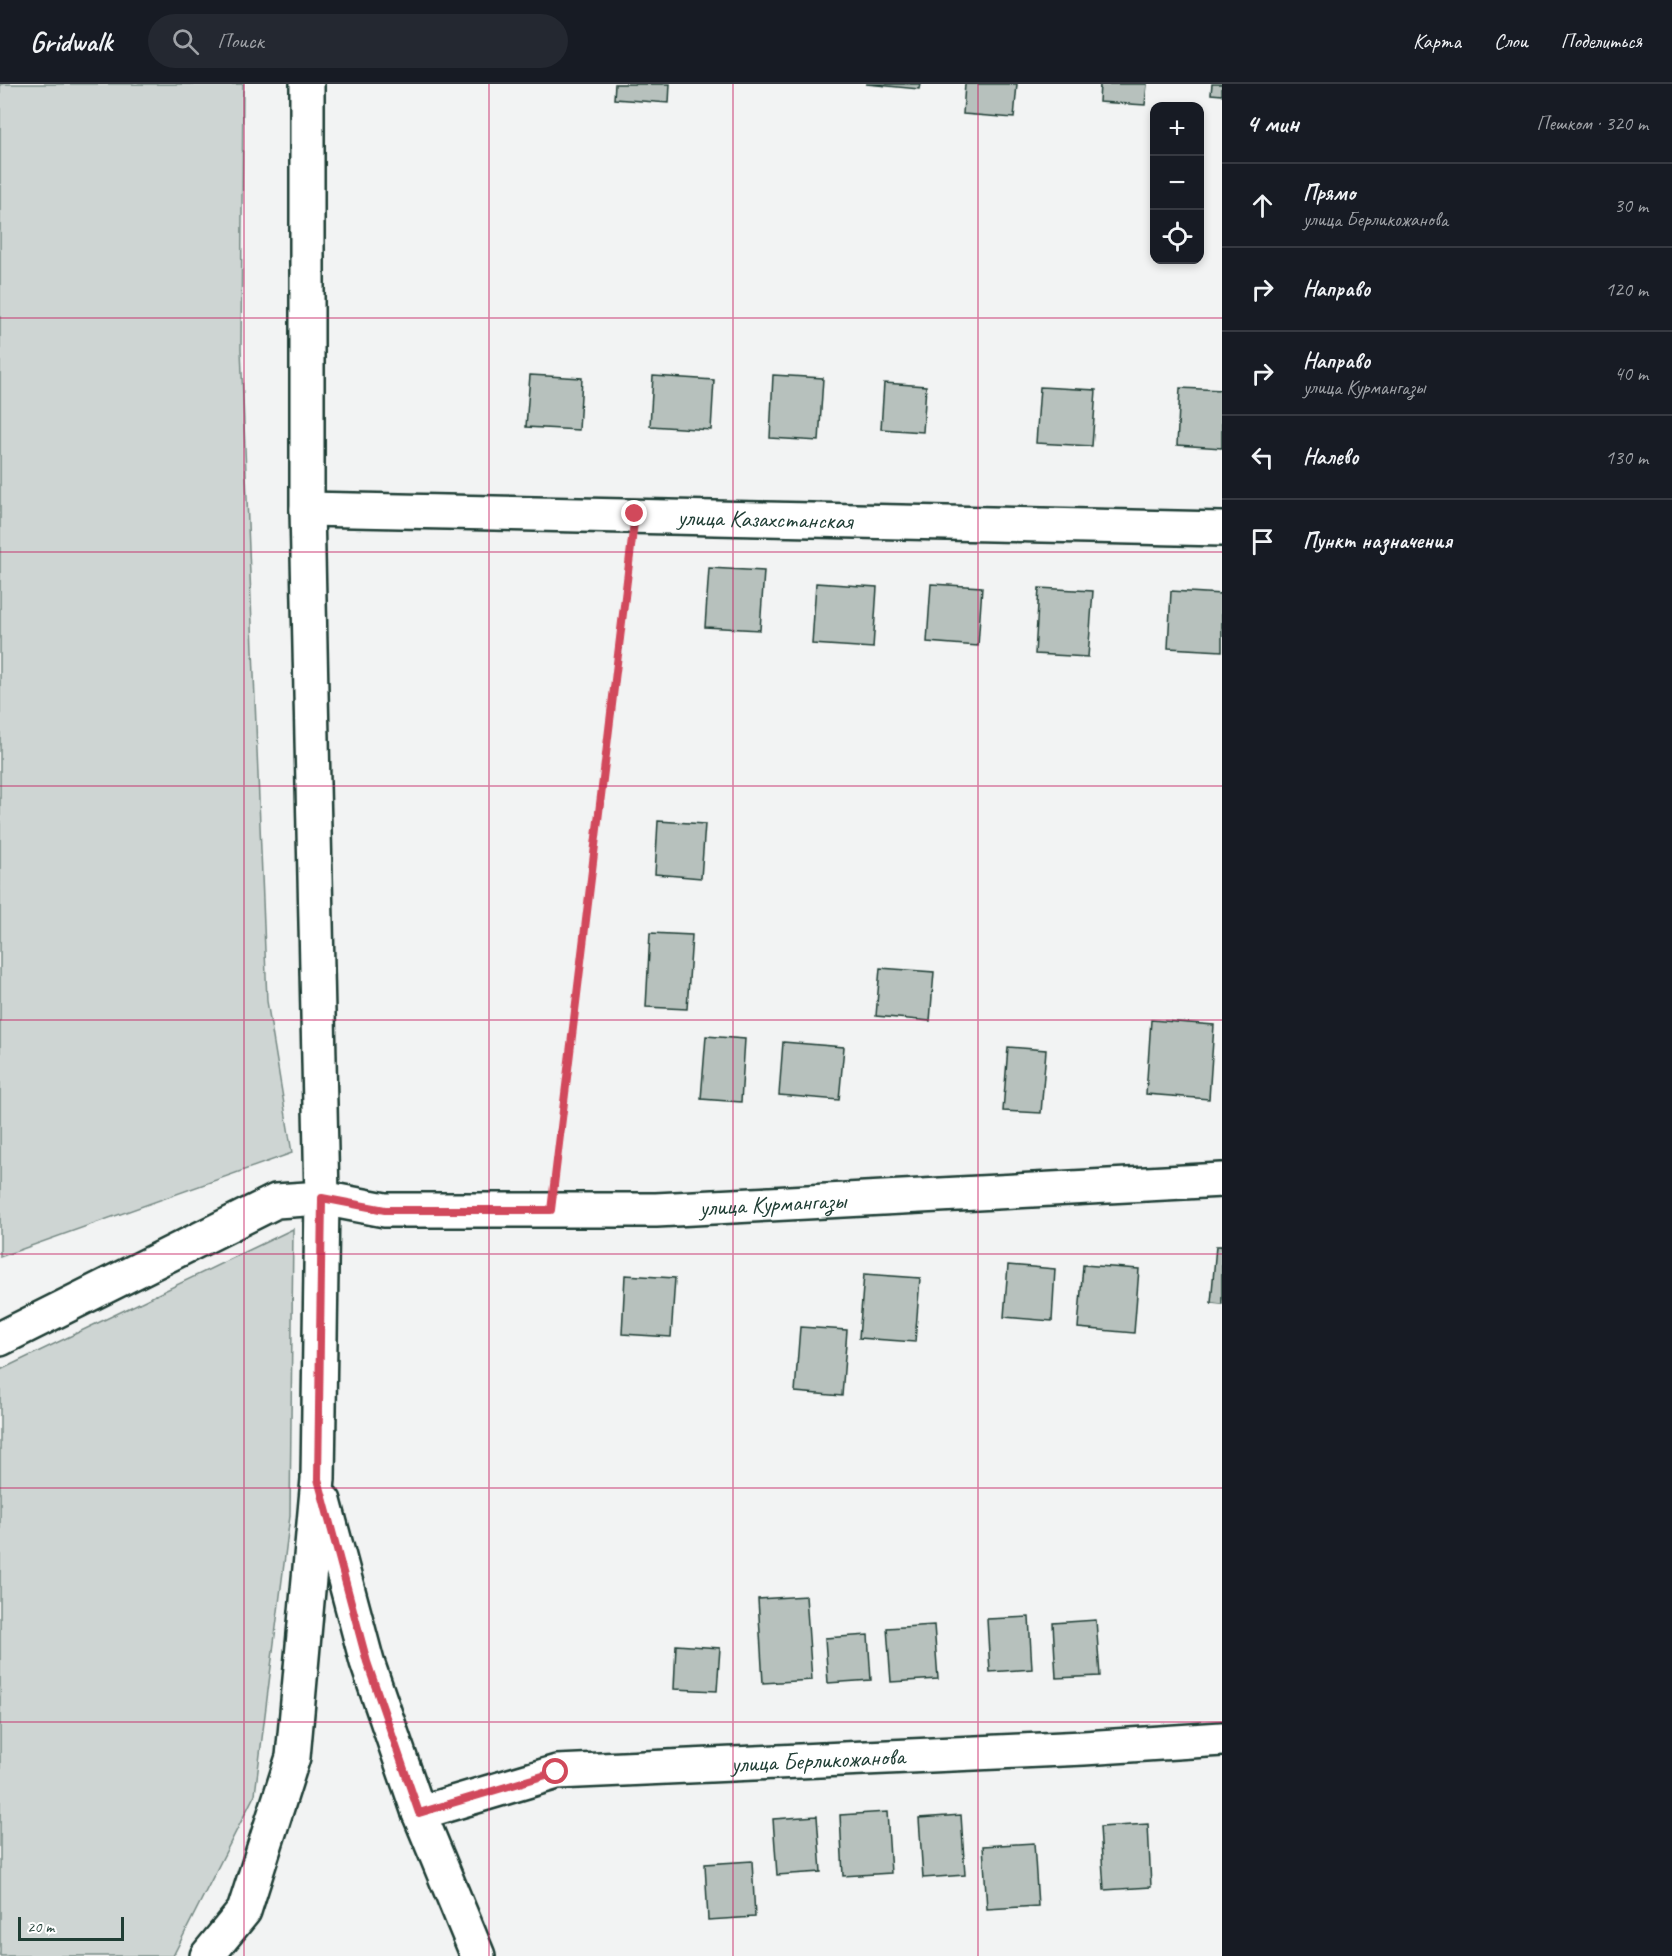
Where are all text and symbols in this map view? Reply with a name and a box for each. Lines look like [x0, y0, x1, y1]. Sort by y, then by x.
search box [148, 14, 568, 68]
text: Gridwalk [30, 24, 112, 59]
icon: search [169, 25, 202, 58]
text: Поиск [217, 27, 264, 55]
text: Карта [1413, 28, 1461, 54]
text: Слои [1494, 28, 1528, 54]
text: Поделиться [1561, 28, 1642, 54]
map controls [1150, 102, 1204, 264]
button: + [1150, 102, 1204, 156]
text: 4 мин [1246, 107, 1299, 140]
text: Пешком · 320 m [1536, 111, 1648, 136]
button: − [1150, 156, 1204, 210]
text: Прямо [1303, 179, 1355, 207]
icon: ahead [1246, 189, 1279, 222]
text: 30 m [1614, 193, 1648, 218]
text: улица Берликожанова [1303, 207, 1448, 232]
button: locate [1150, 210, 1204, 264]
icon: right [1246, 273, 1279, 306]
text: Направо [1303, 275, 1370, 303]
text: 120 m [1605, 277, 1648, 302]
text: Направо [1303, 347, 1370, 375]
icon: right [1246, 357, 1279, 390]
text: 40 m [1614, 361, 1648, 386]
text: улица Курмангазы [1303, 375, 1425, 400]
icon: left [1246, 441, 1279, 474]
text: Налево [1303, 443, 1359, 471]
text: 130 m [1605, 445, 1648, 470]
route end [621, 500, 647, 526]
street label: улица Казахстанская [675, 502, 854, 536]
icon: arrive [1246, 525, 1279, 558]
text: Пункт назначения [1303, 527, 1452, 555]
street label: улица Курмангазы [697, 1185, 849, 1223]
street label: улица Берликожанова [728, 1741, 907, 1779]
route start [542, 1758, 568, 1784]
scale bar [18, 1914, 124, 1942]
text: 20 m [27, 1917, 54, 1937]

